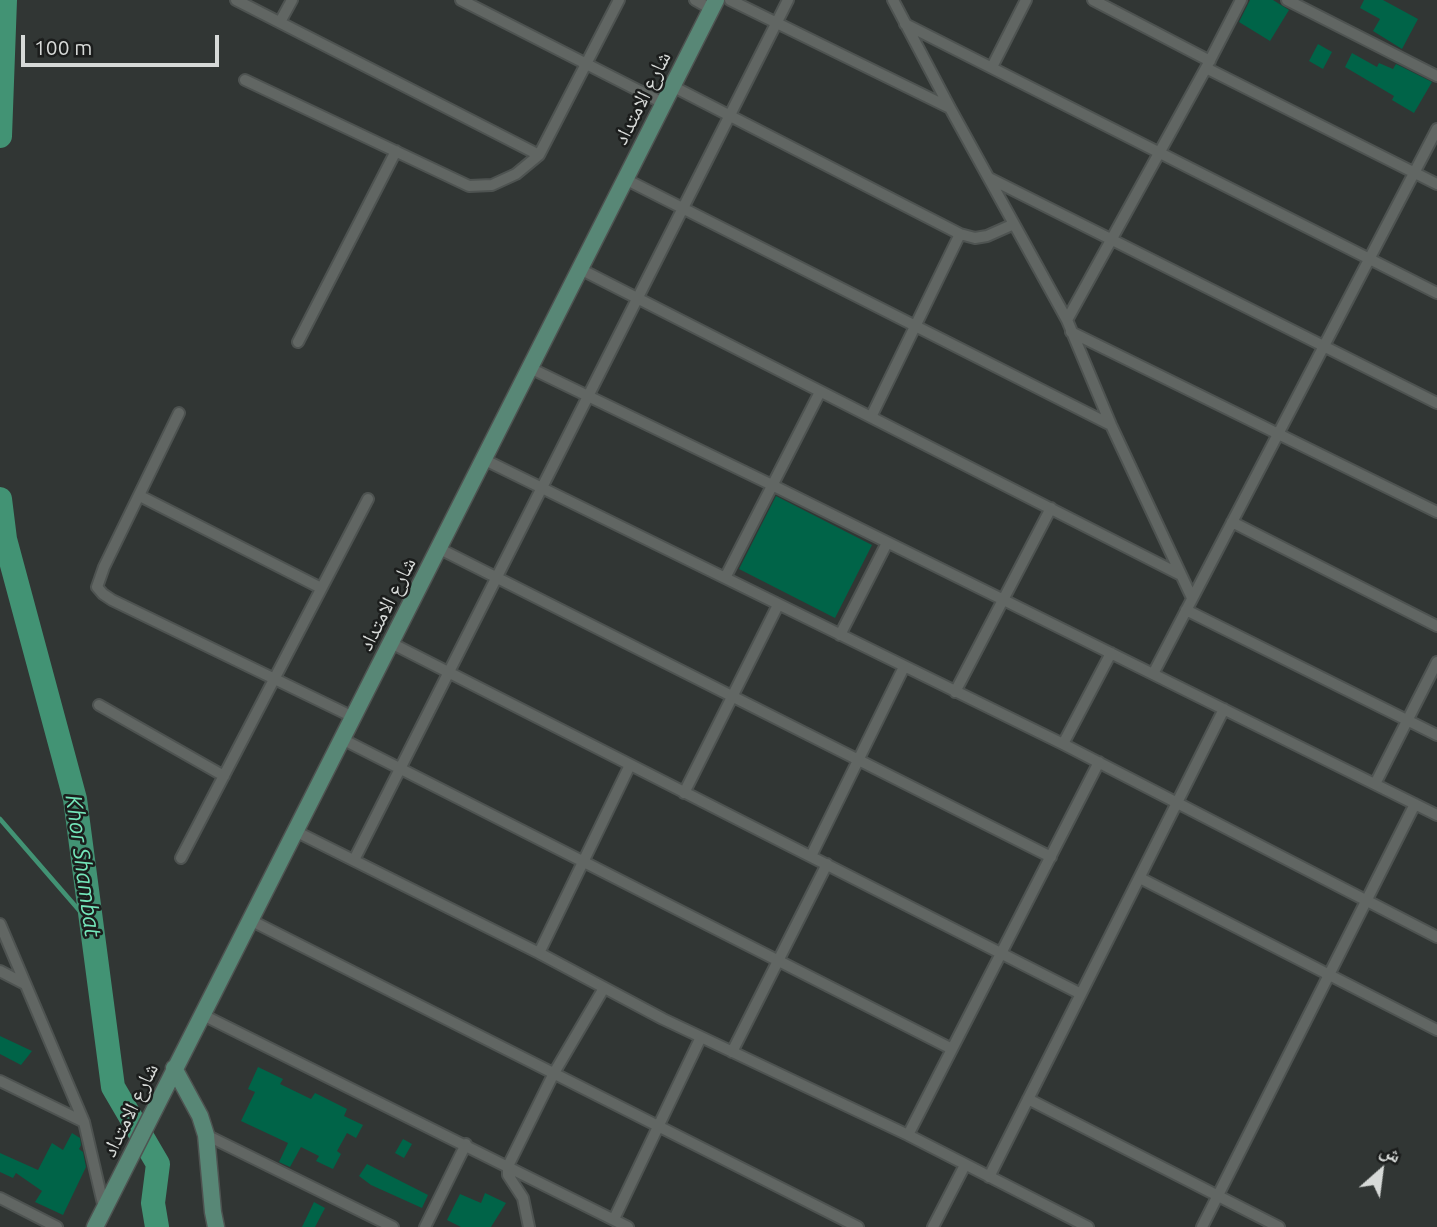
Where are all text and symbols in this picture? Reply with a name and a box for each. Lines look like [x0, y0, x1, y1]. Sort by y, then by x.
scale bar [24, 21, 222, 65]
text: 100 m [34, 35, 92, 59]
street label: شارع الامتداد [608, 47, 676, 149]
street label: شارع الامتداد [353, 553, 421, 655]
water label: Khor Shambat [59, 793, 107, 939]
street label: شارع الامتداد [96, 1059, 164, 1161]
north arrow [1346, 1136, 1416, 1206]
text: ش [1377, 1138, 1405, 1167]

